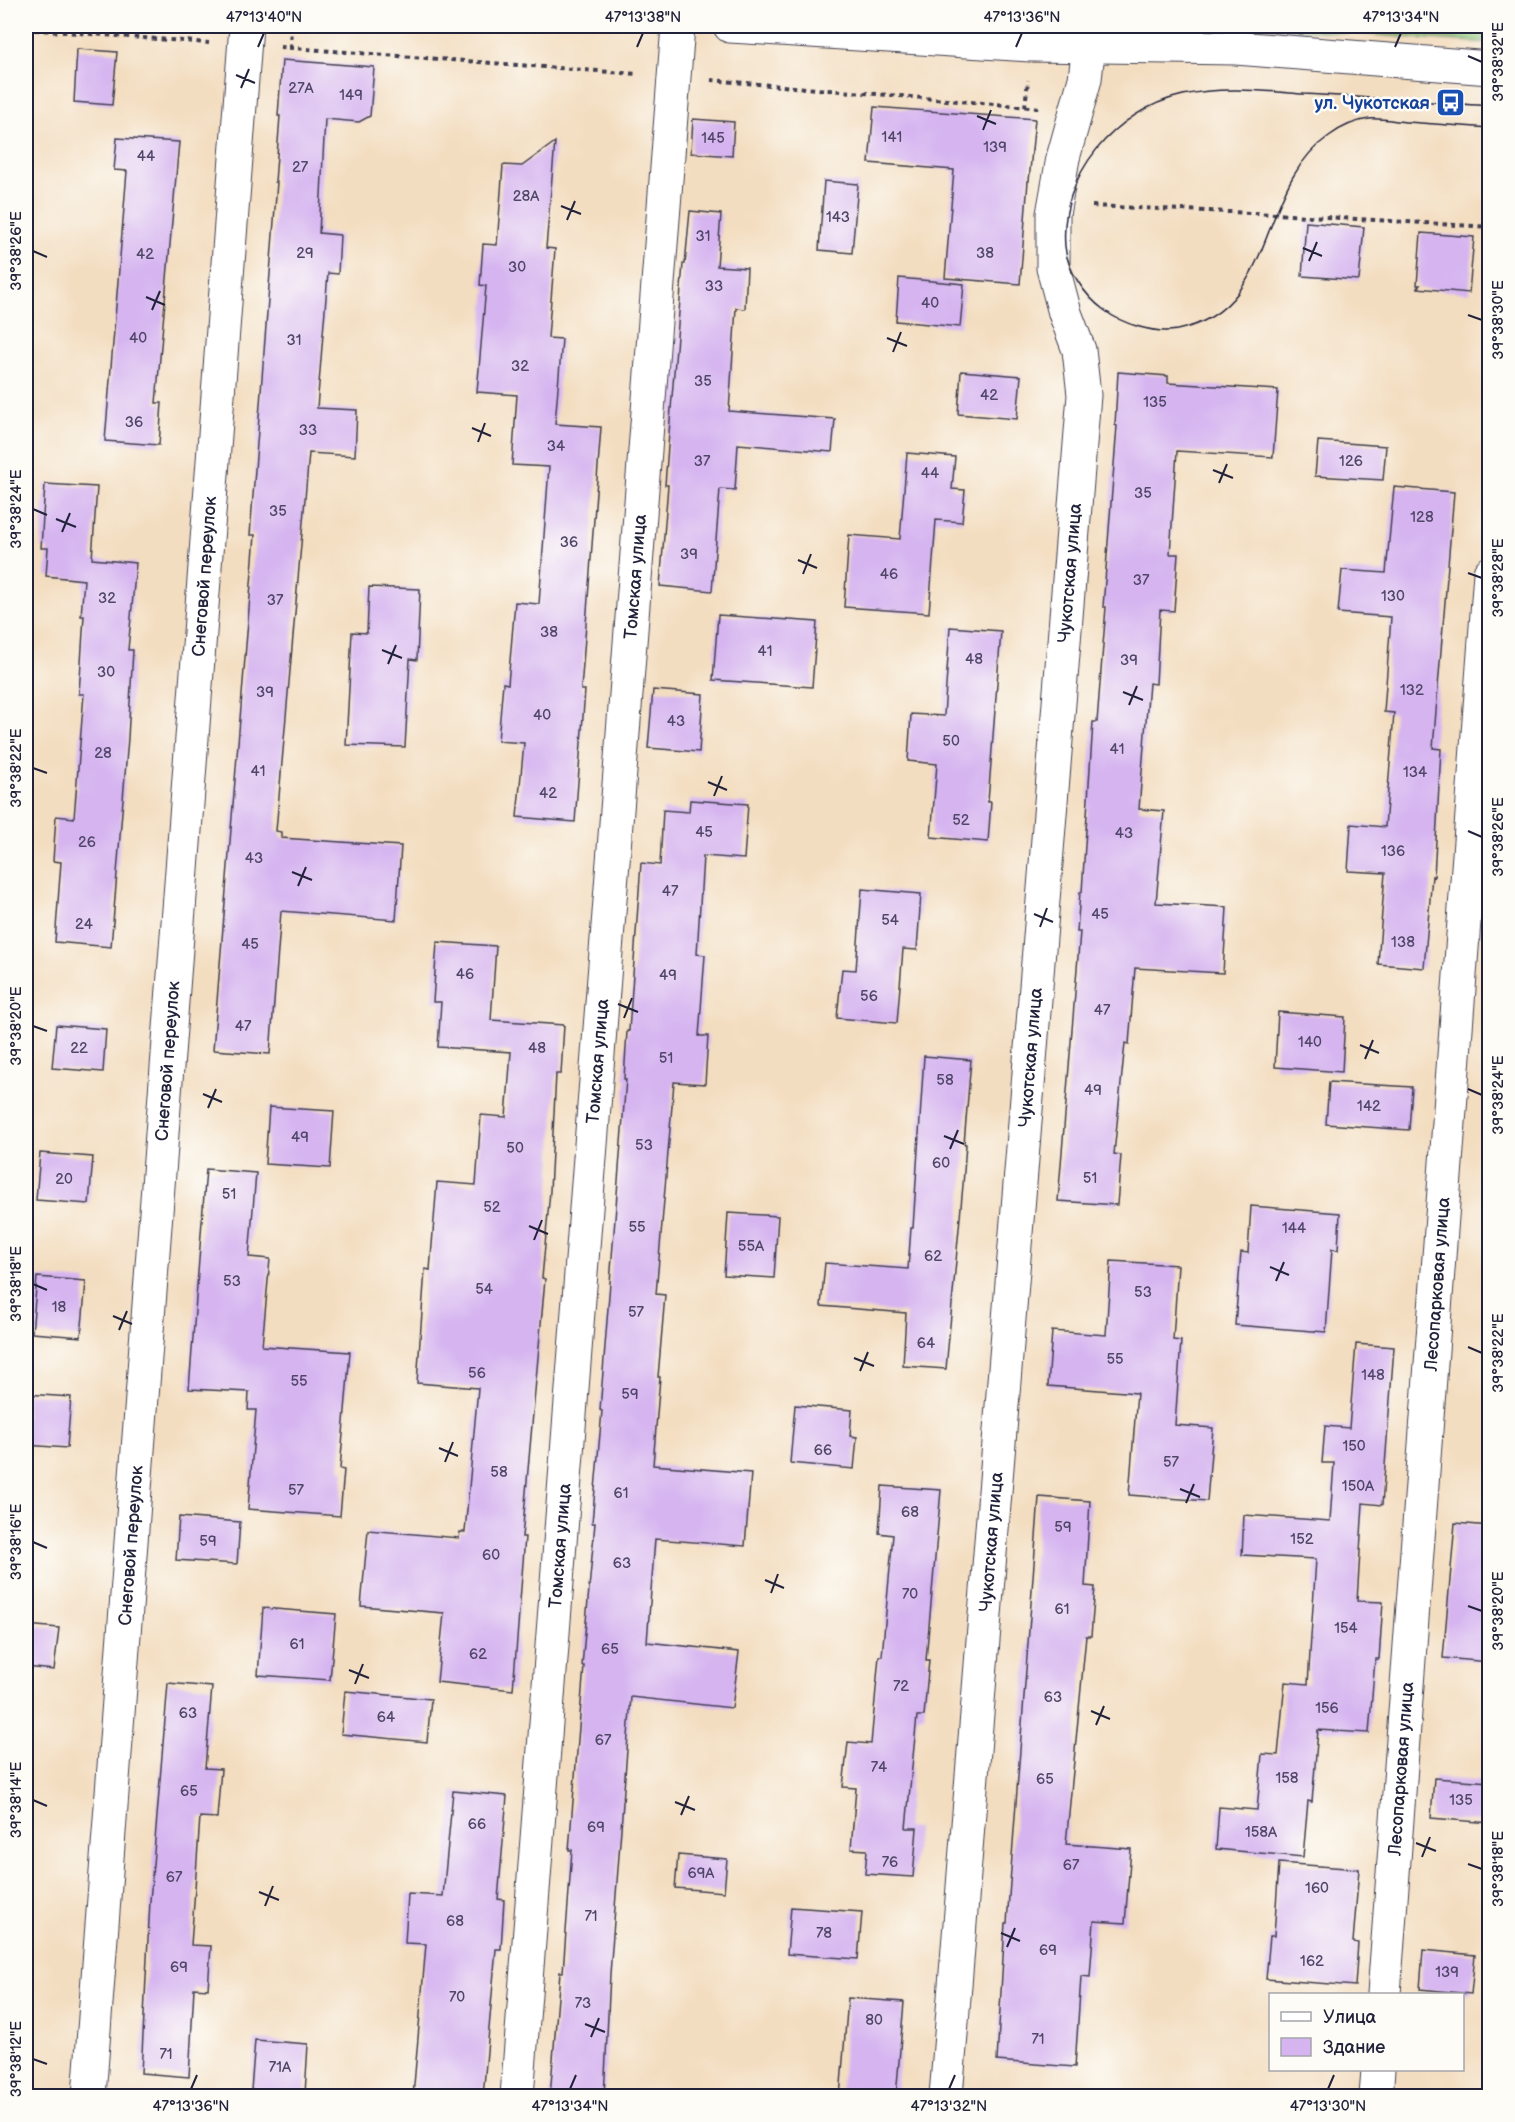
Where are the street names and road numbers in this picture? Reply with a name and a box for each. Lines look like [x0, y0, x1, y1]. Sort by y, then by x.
street label: Снеговой переулок [188, 495, 221, 657]
street label: Чукотская улица [1054, 502, 1086, 644]
street label: Томская улица [620, 513, 651, 640]
street label: Снеговой переулок [151, 980, 185, 1142]
street label: Чукотская улица [1015, 986, 1047, 1128]
street label: Томская улица [583, 998, 613, 1124]
street label: Лесопарковая улица [1420, 1196, 1454, 1373]
street label: Снеговой переулок [115, 1464, 148, 1626]
street label: Чукотская улица [975, 1471, 1008, 1613]
street label: Томская улица [545, 1482, 576, 1609]
street label: Лесопарковая улица [1384, 1681, 1418, 1857]

